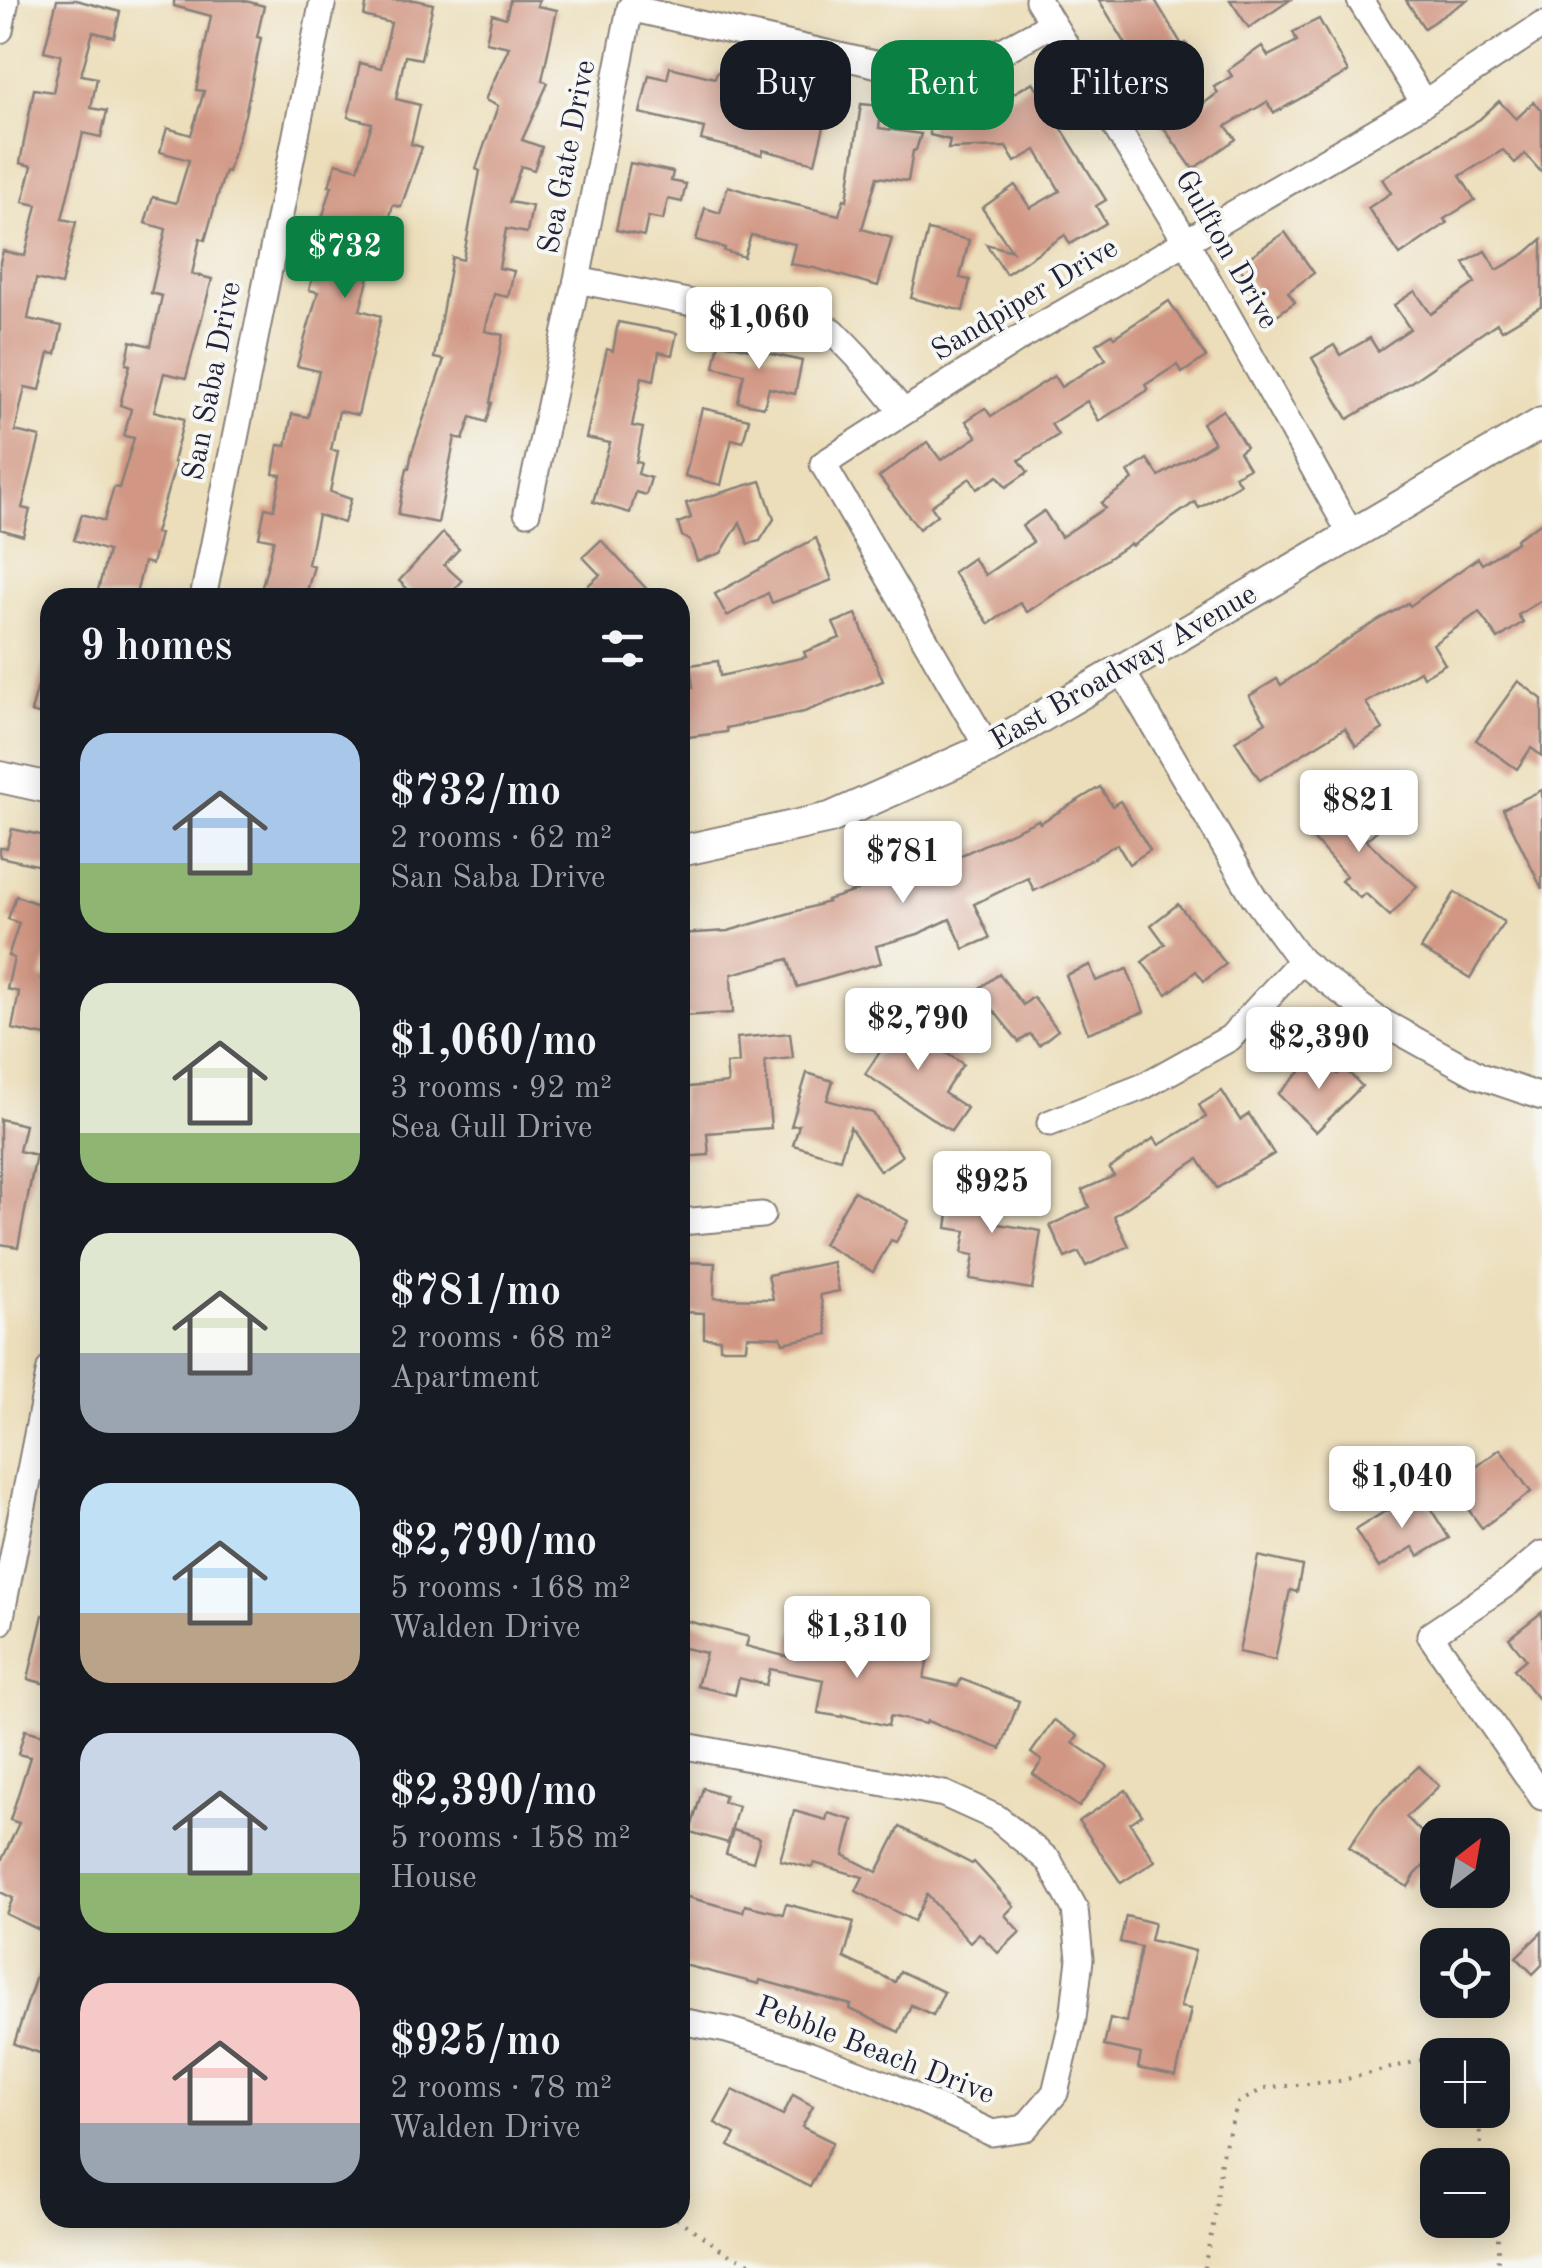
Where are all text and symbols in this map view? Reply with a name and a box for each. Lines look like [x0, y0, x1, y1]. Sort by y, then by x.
chip: Buy [720, 40, 851, 130]
chip: Rent [871, 40, 1014, 130]
chip: Filters [1034, 40, 1204, 130]
street label: Sea Gate Drive [534, 58, 602, 256]
street label: Gulfton Drive [1169, 166, 1283, 334]
pin: $732 [286, 216, 404, 301]
text: $732 [308, 232, 382, 264]
street label: Sandpiper Drive [927, 233, 1123, 367]
street label: San Saba Drive [179, 279, 247, 483]
pin: $1,060 [678, 287, 840, 372]
text: $1,060 [708, 303, 810, 335]
street label: East Broadway Avenue [986, 579, 1262, 757]
icon: filters [595, 621, 650, 676]
text: 9 homes [80, 627, 232, 669]
pin: $821 [1300, 770, 1418, 855]
text: $732/mo [390, 772, 561, 814]
icon: home [160, 773, 280, 893]
text: $821 [1322, 786, 1396, 818]
pin: $781 [844, 821, 962, 906]
text: 2 rooms · 62 m² [390, 823, 612, 855]
text: $781 [866, 837, 940, 869]
text: San Saba Drive [390, 863, 606, 895]
pin: $2,790 [837, 988, 999, 1073]
text: $2,790 [867, 1004, 969, 1036]
pin: $2,390 [1238, 1007, 1400, 1092]
text: $1,060/mo [390, 1022, 597, 1064]
icon: home [160, 1023, 280, 1143]
text: $2,390 [1268, 1023, 1370, 1055]
text: 3 rooms · 92 m² [390, 1073, 612, 1105]
text: Sea Gull Drive [390, 1113, 593, 1145]
pin: $925 [933, 1151, 1051, 1236]
text: $925 [955, 1167, 1029, 1199]
text: $781/mo [390, 1272, 561, 1314]
icon: home [160, 1273, 280, 1393]
text: 2 rooms · 68 m² [390, 1323, 612, 1355]
text: Apartment [390, 1363, 540, 1395]
pin: $1,040 [1321, 1446, 1483, 1531]
text: $1,040 [1351, 1462, 1453, 1494]
text: $2,790/mo [390, 1522, 597, 1564]
icon: home [160, 1523, 280, 1643]
text: 5 rooms · 168 m² [390, 1573, 631, 1605]
pin: $1,310 [776, 1596, 938, 1681]
text: $1,310 [806, 1612, 908, 1644]
text: Walden Drive [390, 1613, 581, 1645]
text: $2,390/mo [390, 1772, 597, 1814]
icon: home [160, 1773, 280, 1893]
north arrow [1420, 1818, 1510, 1908]
map controls [1420, 1818, 1510, 2238]
text: 5 rooms · 158 m² [390, 1823, 631, 1855]
text: House [390, 1863, 477, 1895]
button: locate [1420, 1928, 1510, 2018]
street label: Pebble Beach Drive [752, 1992, 998, 2110]
text: $925/mo [390, 2022, 561, 2064]
icon: home [160, 2023, 280, 2143]
button: + [1420, 2038, 1510, 2128]
text: 2 rooms · 78 m² [390, 2073, 612, 2105]
text: Walden Drive [390, 2113, 581, 2145]
button: − [1420, 2148, 1510, 2238]

